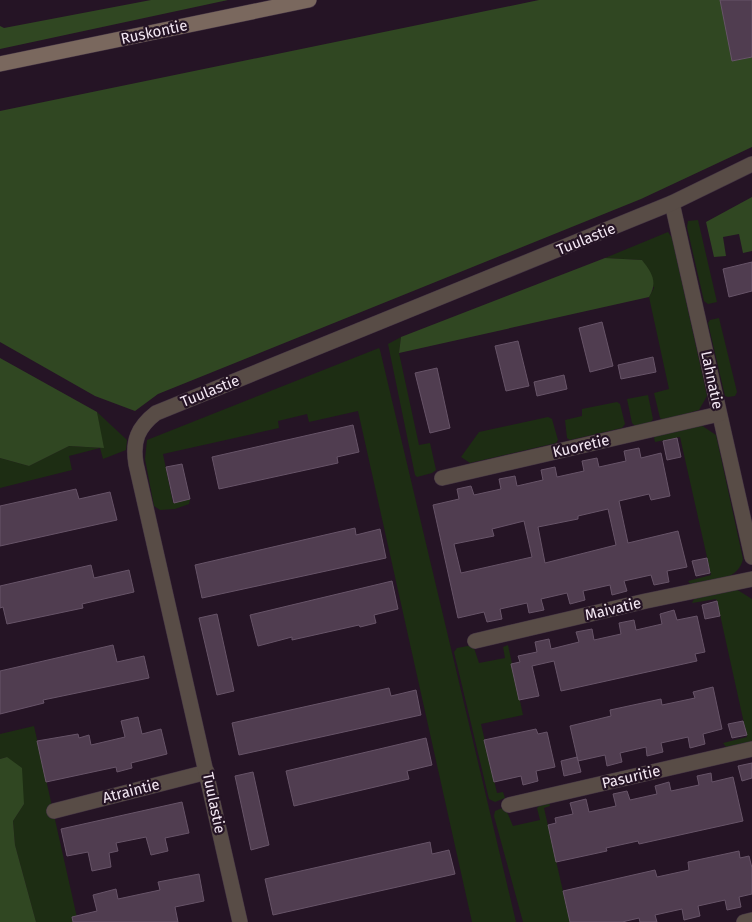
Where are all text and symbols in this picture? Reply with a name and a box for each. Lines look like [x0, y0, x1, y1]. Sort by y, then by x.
street label: Ruskontie [119, 16, 189, 48]
street label: Tuulastie [554, 219, 618, 259]
street label: Lahnatie [697, 349, 727, 411]
street label: Tuulastie [178, 371, 242, 411]
street label: Kuoretie [551, 431, 611, 461]
street label: Maivatie [583, 594, 643, 624]
street label: Pasuritie [600, 762, 662, 792]
street label: Tuulastie [199, 771, 229, 835]
street label: Atraintie [101, 775, 161, 807]

